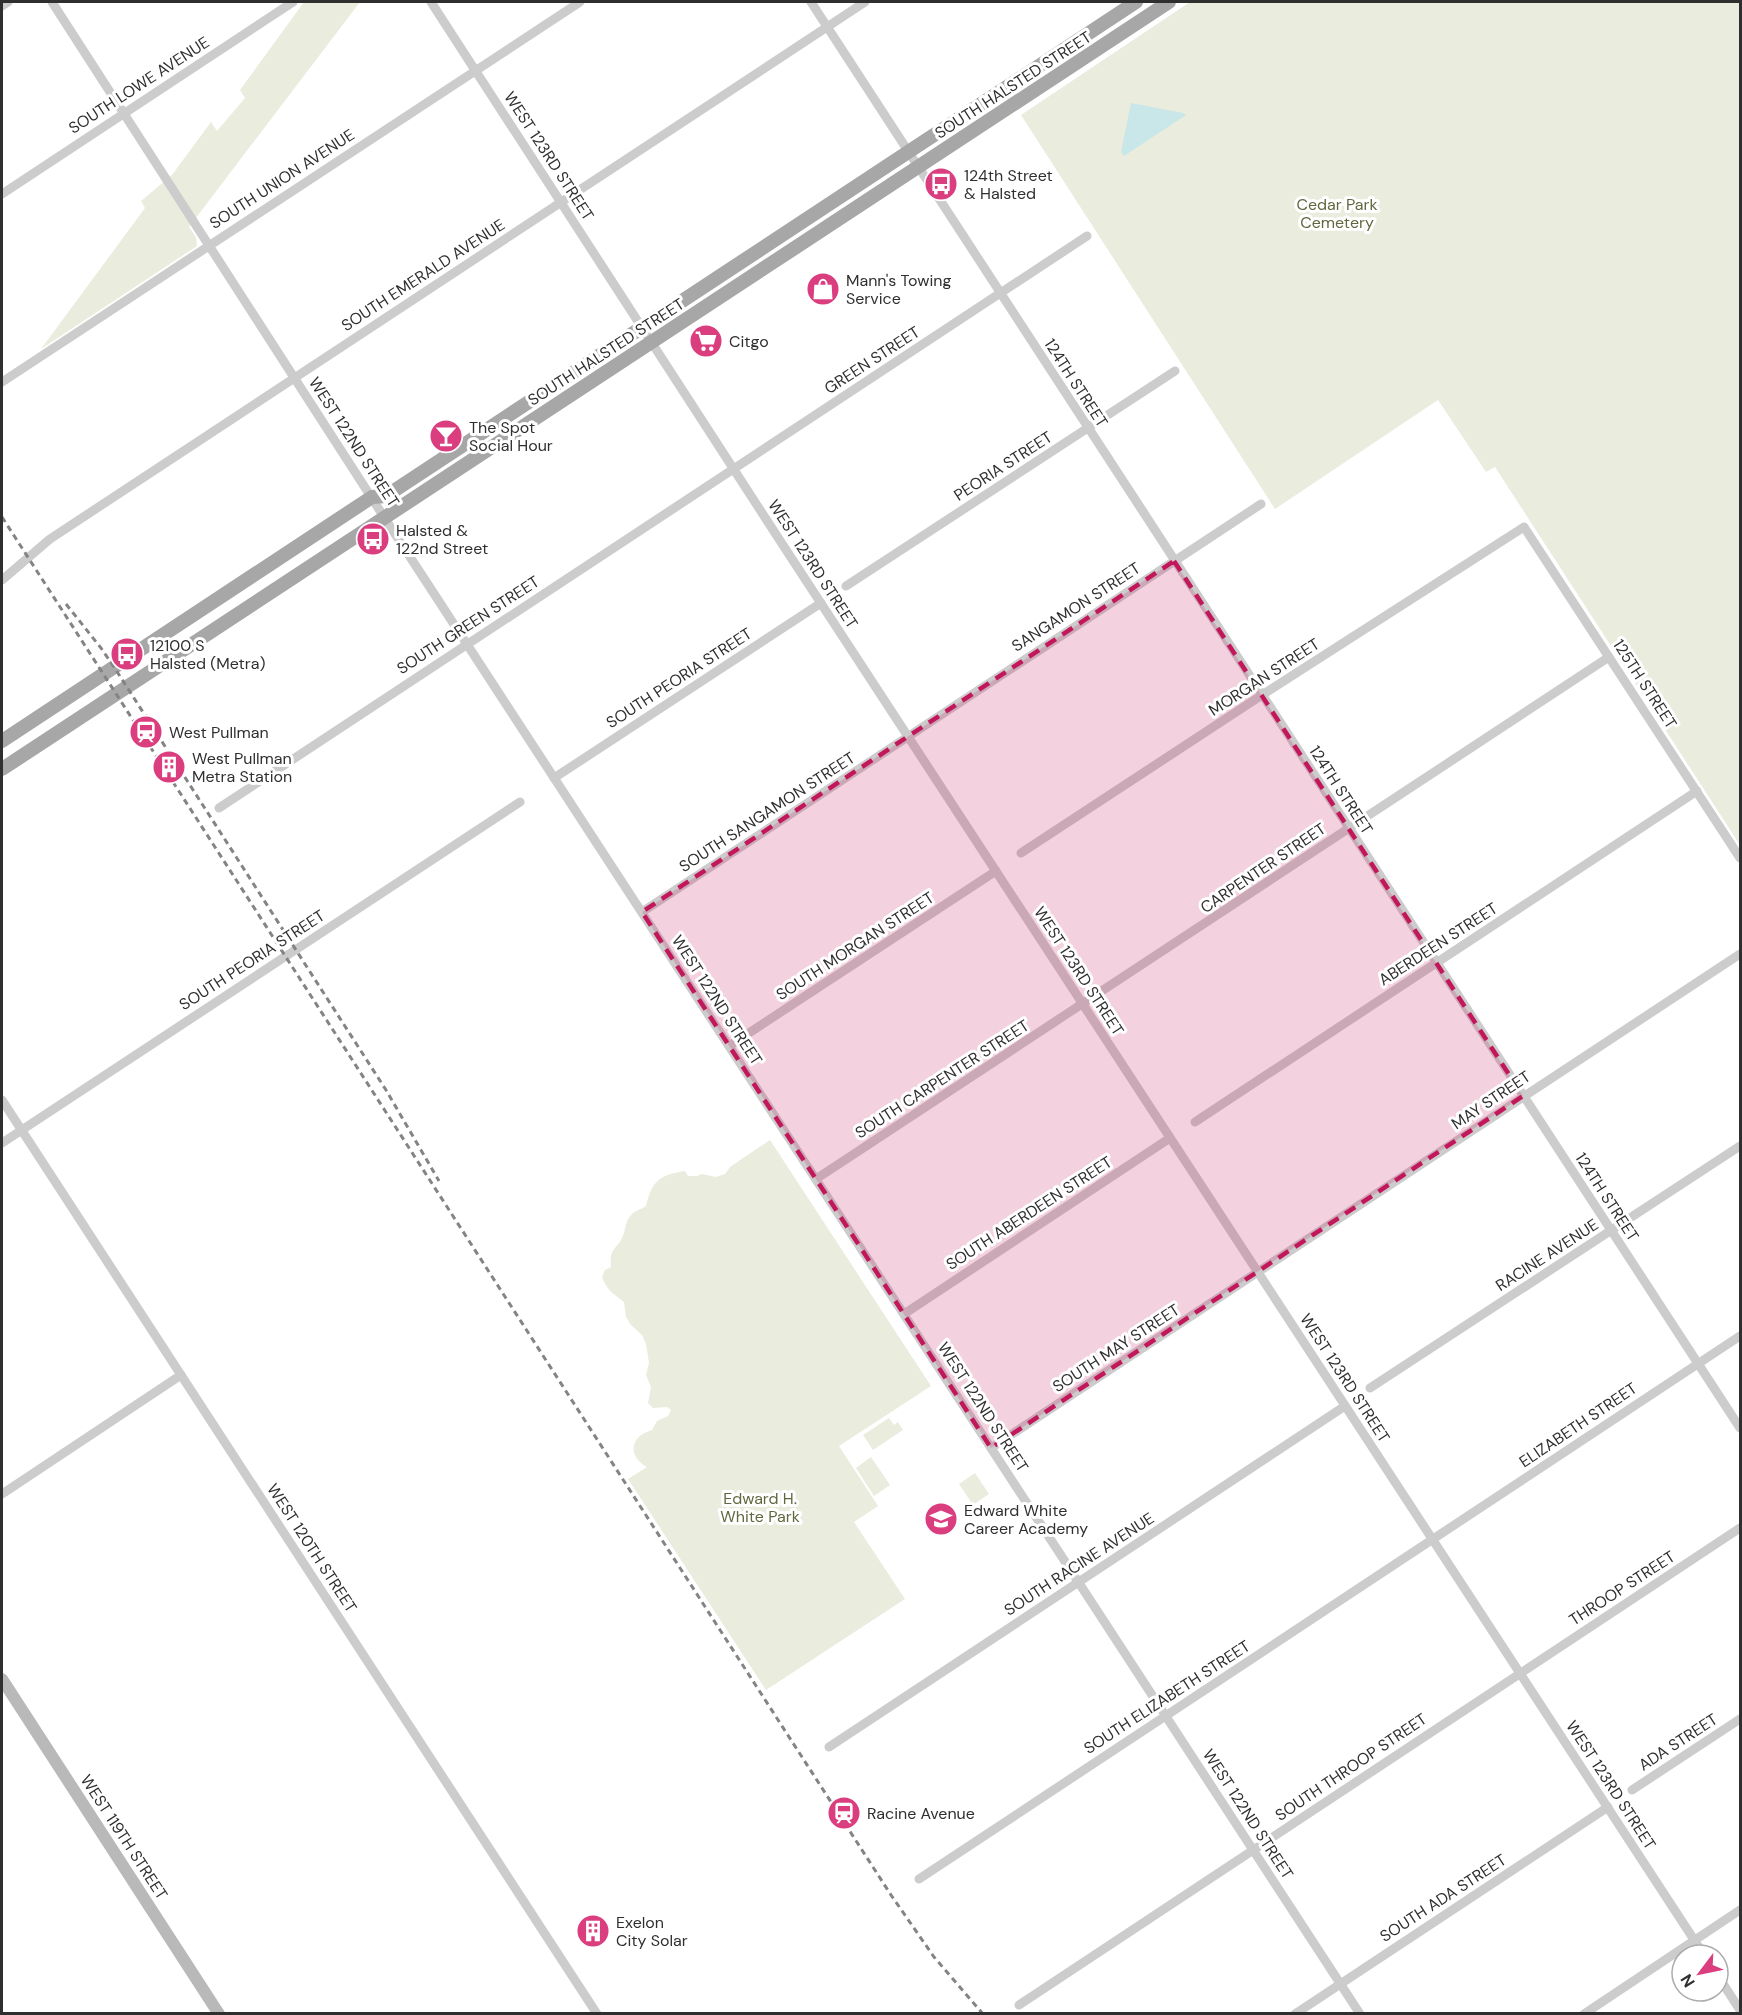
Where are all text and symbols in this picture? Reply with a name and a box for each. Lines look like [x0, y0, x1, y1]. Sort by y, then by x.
street label: SOUTH HALSTED STREET [931, 26, 1095, 144]
street label: SOUTH LOWE AVENUE [65, 32, 213, 138]
street label: WEST 123RD STREET [499, 87, 599, 225]
street label: SOUTH UNION AVENUE [206, 124, 358, 234]
place label: 124th Street & Halsted [964, 165, 1053, 204]
bus stop icon: 124th Street & Halsted [923, 166, 959, 202]
park label: Cedar Park Cemetery [1296, 194, 1378, 233]
street label: SOUTH EMERALD AVENUE [337, 214, 509, 336]
place label: Mann's Towing Service [846, 270, 952, 309]
shop icon: Mann's Towing Service [805, 271, 841, 307]
street label: SOUTH HALSTED STREET [524, 293, 688, 411]
street label: GREEN STREET [820, 321, 924, 399]
supermarket icon: Citgo [688, 323, 724, 359]
place label: Citgo [729, 331, 769, 352]
street label: 124TH STREET [1040, 335, 1113, 431]
street label: WEST 122ND STREET [304, 373, 404, 511]
place label: The Spot Social Hour [469, 417, 553, 456]
bar icon: The Spot Social Hour [428, 418, 464, 454]
street label: PEORIA STREET [950, 426, 1056, 506]
street label: WEST 123RD STREET [763, 495, 863, 633]
place label: Halsted & 122nd Street [396, 520, 488, 559]
bus stop icon: Halsted & 122nd Street [355, 521, 391, 557]
street label: SANGAMON STREET [1008, 557, 1144, 656]
street label: SOUTH GREEN STREET [393, 571, 543, 679]
street label: SOUTH PEORIA STREET [602, 623, 756, 733]
street label: MORGAN STREET [1205, 633, 1323, 721]
place label: 12100 S Halsted (Metra) [150, 635, 265, 674]
street label: 125TH STREET [1608, 635, 1682, 733]
bus stop icon: 12100 S Halsted (Metra) [109, 636, 145, 672]
station icon: West Pullman [128, 714, 164, 750]
place label: West Pullman [169, 722, 269, 743]
street label: 124TH STREET [1305, 742, 1378, 838]
street label: SOUTH SANGAMON STREET [675, 747, 859, 877]
place label: West Pullman Metra Station [192, 748, 292, 787]
building icon: West Pullman Metra Station [151, 749, 187, 785]
street label: CARPENTER STREET [1196, 818, 1330, 918]
street label: SOUTH MORGAN STREET [772, 887, 938, 1005]
street label: ABERDEEN STREET [1375, 898, 1502, 990]
street label: WEST 123RD STREET [1029, 902, 1129, 1040]
street label: SOUTH PEORIA STREET [175, 905, 329, 1015]
street label: WEST 122ND STREET [667, 931, 767, 1069]
street label: SOUTH CARPENTER STREET [851, 1015, 1033, 1143]
street label: MAY STREET [1447, 1066, 1535, 1134]
street label: 124TH STREET [1571, 1149, 1644, 1245]
street label: SOUTH ABERDEEN STREET [942, 1151, 1116, 1275]
street label: RACINE AVENUE [1492, 1214, 1602, 1296]
street label: SOUTH MAY STREET [1049, 1299, 1183, 1397]
street label: WEST 123RD STREET [1295, 1309, 1395, 1447]
street label: WEST 122ND STREET [933, 1338, 1033, 1476]
street label: ELIZABETH STREET [1515, 1378, 1641, 1472]
street label: WEST 120TH STREET [262, 1479, 362, 1617]
park label: Edward H. White Park [720, 1488, 800, 1527]
place label: Edward White Career Academy [964, 1500, 1088, 1539]
school or university icon: Edward White Career Academy [923, 1501, 959, 1537]
street label: SOUTH RACINE AVENUE [1000, 1508, 1158, 1620]
street label: THROOP STREET [1565, 1546, 1679, 1630]
street label: SOUTH ELIZABETH STREET [1080, 1635, 1254, 1759]
street label: SOUTH THROOP STREET [1271, 1708, 1431, 1826]
street label: ADA STREET [1634, 1709, 1722, 1775]
street label: WEST 123RD STREET [1561, 1716, 1661, 1854]
street label: WEST 122ND STREET [1198, 1745, 1298, 1883]
street label: WEST 119TH STREET [76, 1771, 172, 1904]
station icon: Racine Avenue [826, 1795, 862, 1831]
place label: Racine Avenue [867, 1803, 975, 1824]
street label: SOUTH ADA STREET [1376, 1849, 1510, 1947]
place label: Exelon City Solar [616, 1912, 688, 1951]
building icon: Exelon City Solar [575, 1913, 611, 1949]
north arrow [1670, 1943, 1730, 2003]
text: N [1676, 1970, 1700, 1991]

